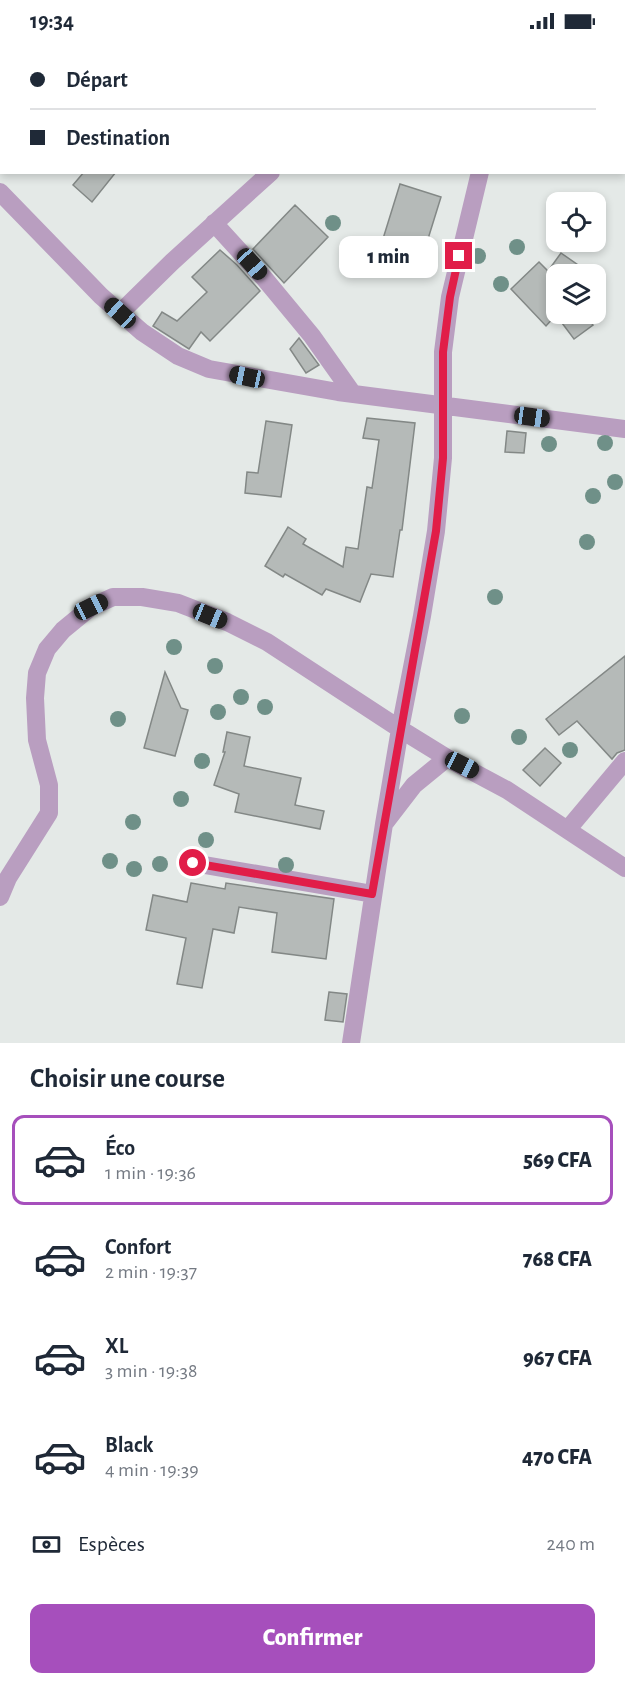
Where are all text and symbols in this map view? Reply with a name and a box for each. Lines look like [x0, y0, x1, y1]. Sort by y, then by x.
text: 19:34 [30, 10, 74, 32]
text: Départ [66, 69, 128, 91]
text: Destination [66, 127, 170, 149]
map controls [546, 192, 606, 324]
button: locate [546, 192, 606, 252]
callout: 1 min [339, 235, 438, 277]
route end [445, 242, 472, 269]
car [233, 245, 271, 283]
text: 1 min [367, 247, 410, 267]
button: layers [546, 264, 606, 324]
car [101, 294, 139, 332]
car [228, 364, 266, 390]
car [513, 406, 551, 428]
car [71, 591, 111, 623]
car [190, 601, 230, 631]
car [442, 749, 482, 781]
route start [179, 849, 206, 876]
text: Choisir une course [30, 1065, 225, 1092]
icon: car [33, 1133, 87, 1187]
text: Éco [105, 1137, 135, 1159]
text: 569 CFA [523, 1149, 592, 1171]
text: 1 min · 19:36 [105, 1163, 196, 1183]
icon: car [33, 1232, 87, 1286]
text: Confort [105, 1236, 171, 1258]
text: 768 CFA [523, 1248, 592, 1270]
text: 2 min · 19:37 [105, 1262, 197, 1282]
icon: car [33, 1331, 87, 1385]
text: XL [105, 1335, 128, 1357]
text: 967 CFA [523, 1347, 592, 1369]
text: 3 min · 19:38 [105, 1361, 197, 1381]
icon: car [33, 1430, 87, 1484]
text: Black [105, 1434, 153, 1456]
text: 470 CFA [522, 1446, 592, 1468]
text: 4 min · 19:39 [105, 1460, 199, 1480]
icon: cash [30, 1528, 63, 1561]
text: Espèces [78, 1533, 145, 1555]
text: 240 m [546, 1534, 595, 1554]
button: Confirmer [30, 1604, 595, 1673]

